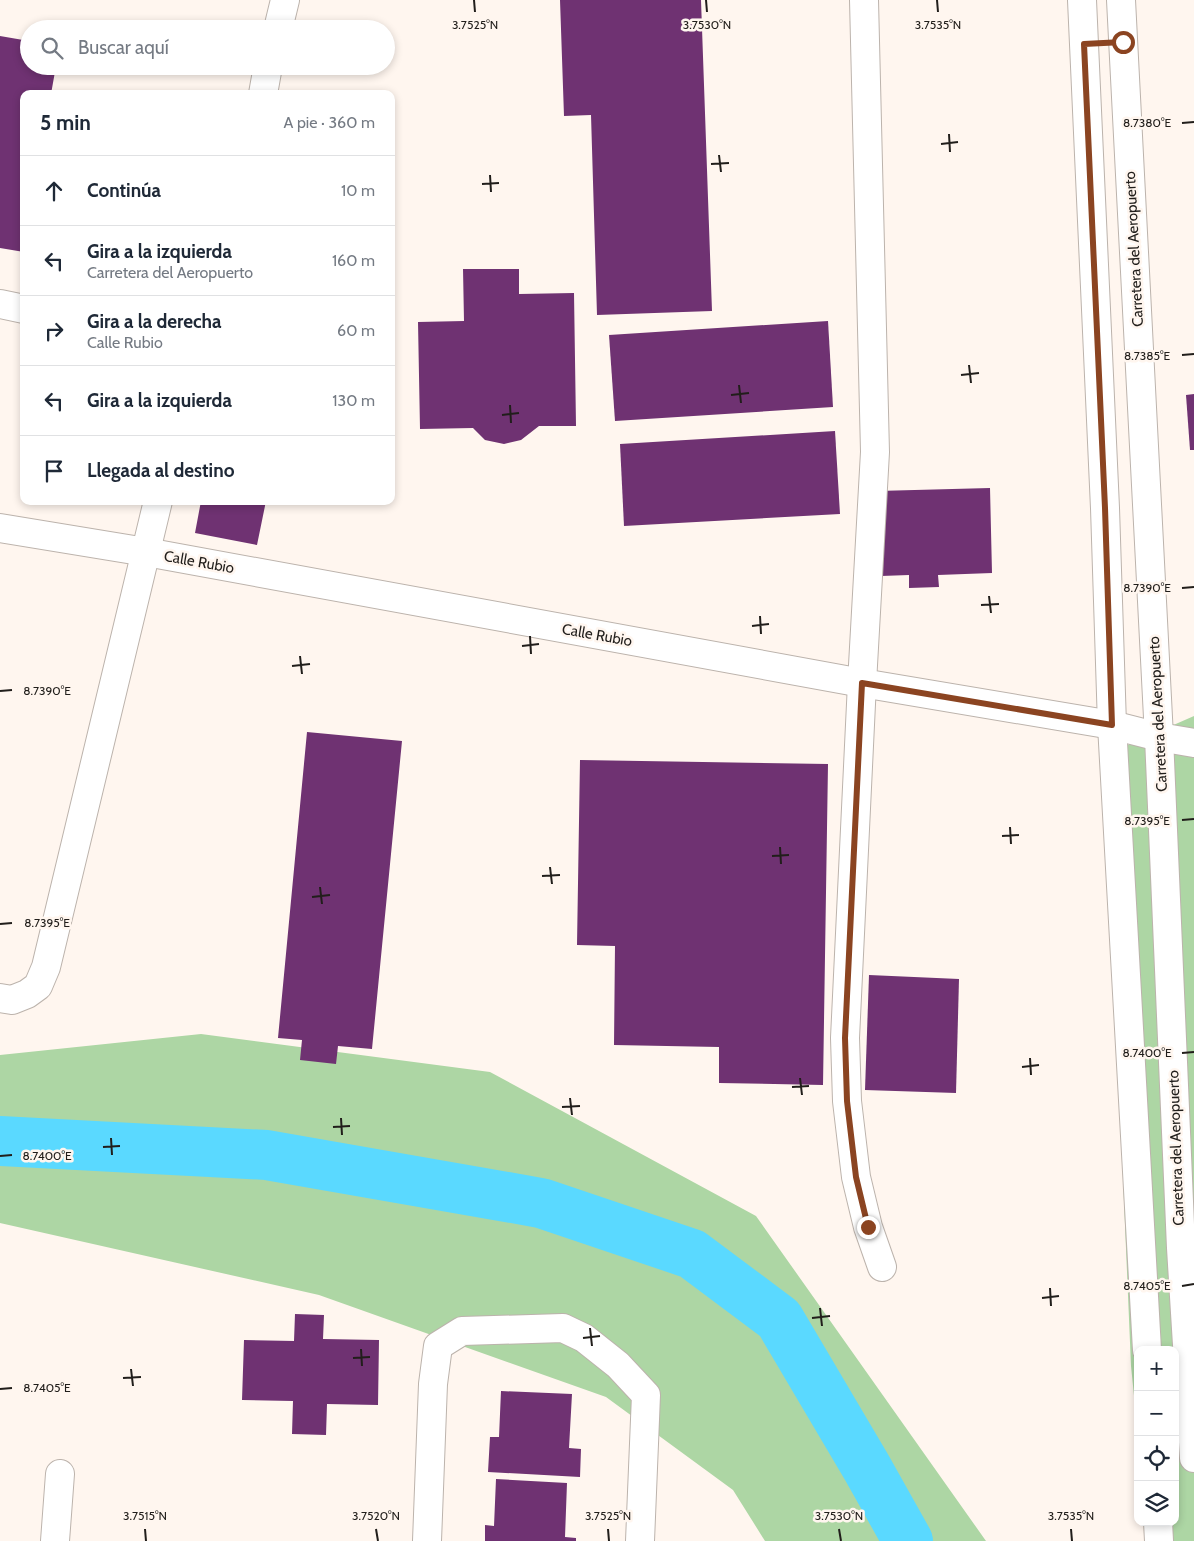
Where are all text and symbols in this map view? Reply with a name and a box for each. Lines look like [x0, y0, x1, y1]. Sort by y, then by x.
text: 3.7525°N [452, 17, 498, 32]
text: 3.7530°N [683, 17, 731, 32]
text: 3.7535°N [915, 17, 961, 32]
search box [20, 20, 395, 75]
route start [1112, 31, 1135, 54]
icon: search [38, 34, 66, 62]
text: Buscar aquí [78, 36, 169, 59]
text: 5 min [40, 110, 91, 135]
text: A pie · 360 m [283, 113, 375, 132]
text: 8.7380°E [1123, 115, 1171, 130]
street label: Carretera del Aeropuerto [1121, 171, 1147, 327]
icon: ahead [40, 177, 68, 205]
text: Continúa [87, 179, 161, 202]
text: 10 m [341, 181, 375, 200]
text: Gira a la izquierda [87, 240, 232, 263]
icon: left [40, 247, 68, 275]
text: 160 m [332, 251, 375, 270]
text: Carretera del Aeropuerto [87, 263, 253, 282]
text: Gira a la derecha [87, 310, 222, 333]
icon: right [40, 317, 68, 345]
text: 60 m [337, 321, 375, 340]
text: Calle Rubio [87, 333, 163, 352]
text: 8.7385°E [1124, 348, 1170, 363]
icon: left [40, 387, 68, 415]
text: Gira a la izquierda [87, 389, 232, 412]
text: 130 m [332, 391, 375, 410]
icon: arrive [40, 457, 68, 485]
text: Llegada al destino [87, 459, 234, 482]
street label: Calle Rubio [162, 547, 236, 577]
text: 8.7390°E [1123, 580, 1171, 595]
street label: Calle Rubio [560, 620, 634, 650]
street label: Carretera del Aeropuerto [1145, 636, 1171, 792]
text: 8.7390°E [23, 683, 71, 698]
text: 8.7395°E [1124, 813, 1170, 828]
text: 8.7395°E [24, 915, 70, 930]
text: 8.7400°E [1122, 1045, 1172, 1060]
street label: Carretera del Aeropuerto [1164, 1070, 1188, 1226]
text: 8.7400°E [22, 1148, 72, 1163]
route end [857, 1216, 880, 1239]
text: 8.7405°E [1123, 1278, 1171, 1293]
map controls [1134, 1346, 1179, 1526]
button: + [1134, 1346, 1179, 1391]
text: 8.7405°E [23, 1380, 71, 1395]
button: − [1134, 1391, 1179, 1436]
button: locate [1134, 1436, 1179, 1481]
button: layers [1134, 1481, 1179, 1526]
text: 3.7515°N [123, 1508, 167, 1523]
text: 3.7520°N [352, 1508, 400, 1523]
text: 3.7525°N [585, 1508, 631, 1523]
text: 3.7530°N [815, 1508, 863, 1523]
text: 3.7535°N [1048, 1508, 1094, 1523]

